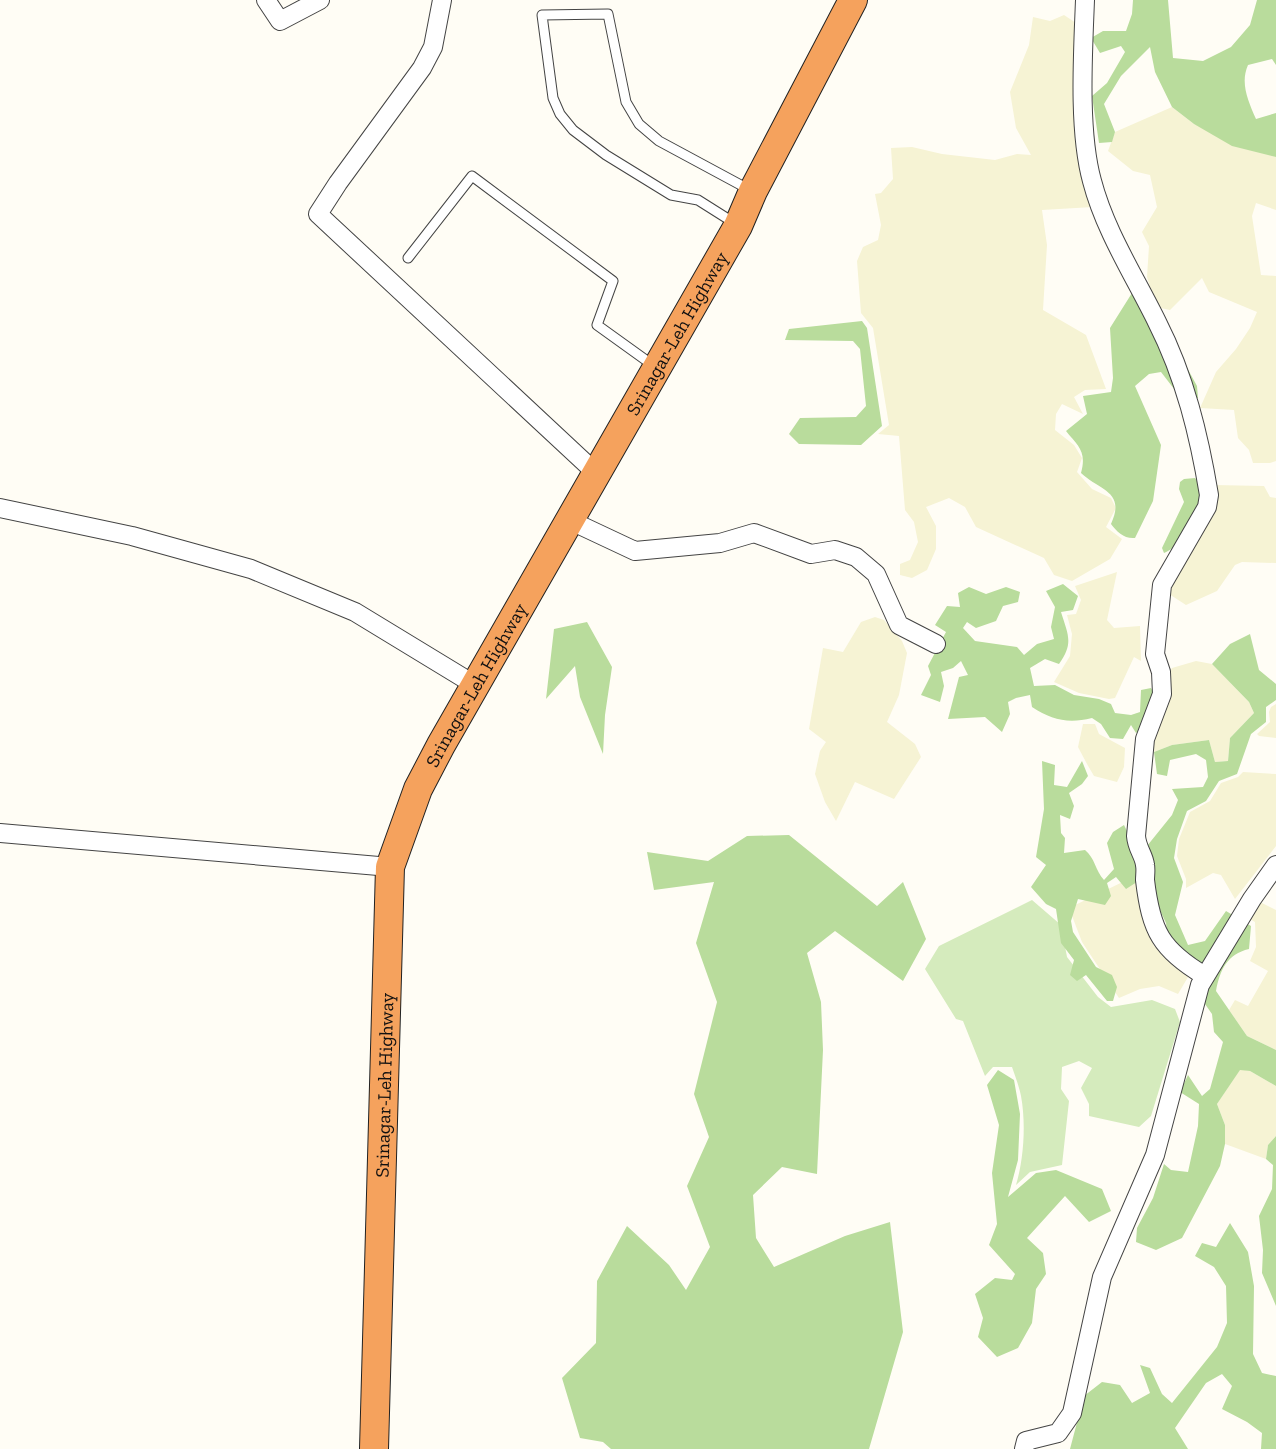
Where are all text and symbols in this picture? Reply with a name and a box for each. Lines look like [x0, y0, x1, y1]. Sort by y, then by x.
street label: Srinagar-Leh Highway [621, 247, 733, 419]
street label: Srinagar-Leh Highway [420, 599, 531, 771]
street label: Srinagar-Leh Highway [370, 992, 398, 1178]

